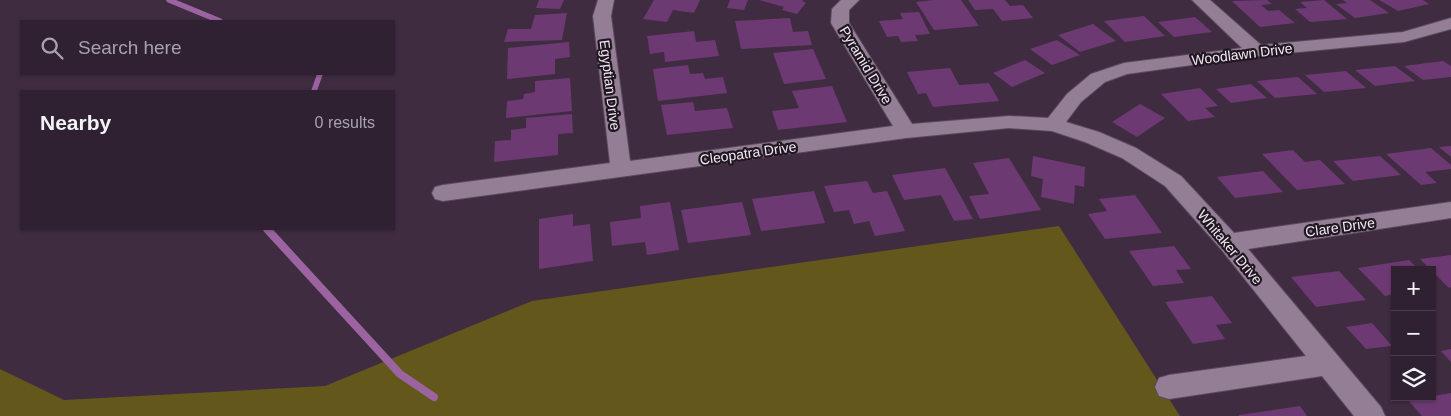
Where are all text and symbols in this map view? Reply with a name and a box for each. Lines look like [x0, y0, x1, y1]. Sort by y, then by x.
search box [20, 20, 395, 75]
street label: Pyramid Drive [837, 23, 896, 107]
icon: search [38, 34, 66, 62]
text: Search here [78, 37, 182, 58]
street label: Egyptian Drive [597, 39, 624, 131]
street label: Woodlawn Drive [1191, 40, 1294, 68]
text: Nearby [40, 111, 111, 134]
text: 0 results [315, 114, 375, 131]
street label: Cleopatra Drive [699, 138, 797, 168]
street label: Whitaker Drive [1194, 207, 1266, 287]
street label: Clare Drive [1304, 214, 1376, 240]
map controls [1391, 266, 1436, 401]
button: + [1391, 266, 1436, 311]
button: − [1391, 311, 1436, 356]
button: layers [1391, 356, 1436, 401]

